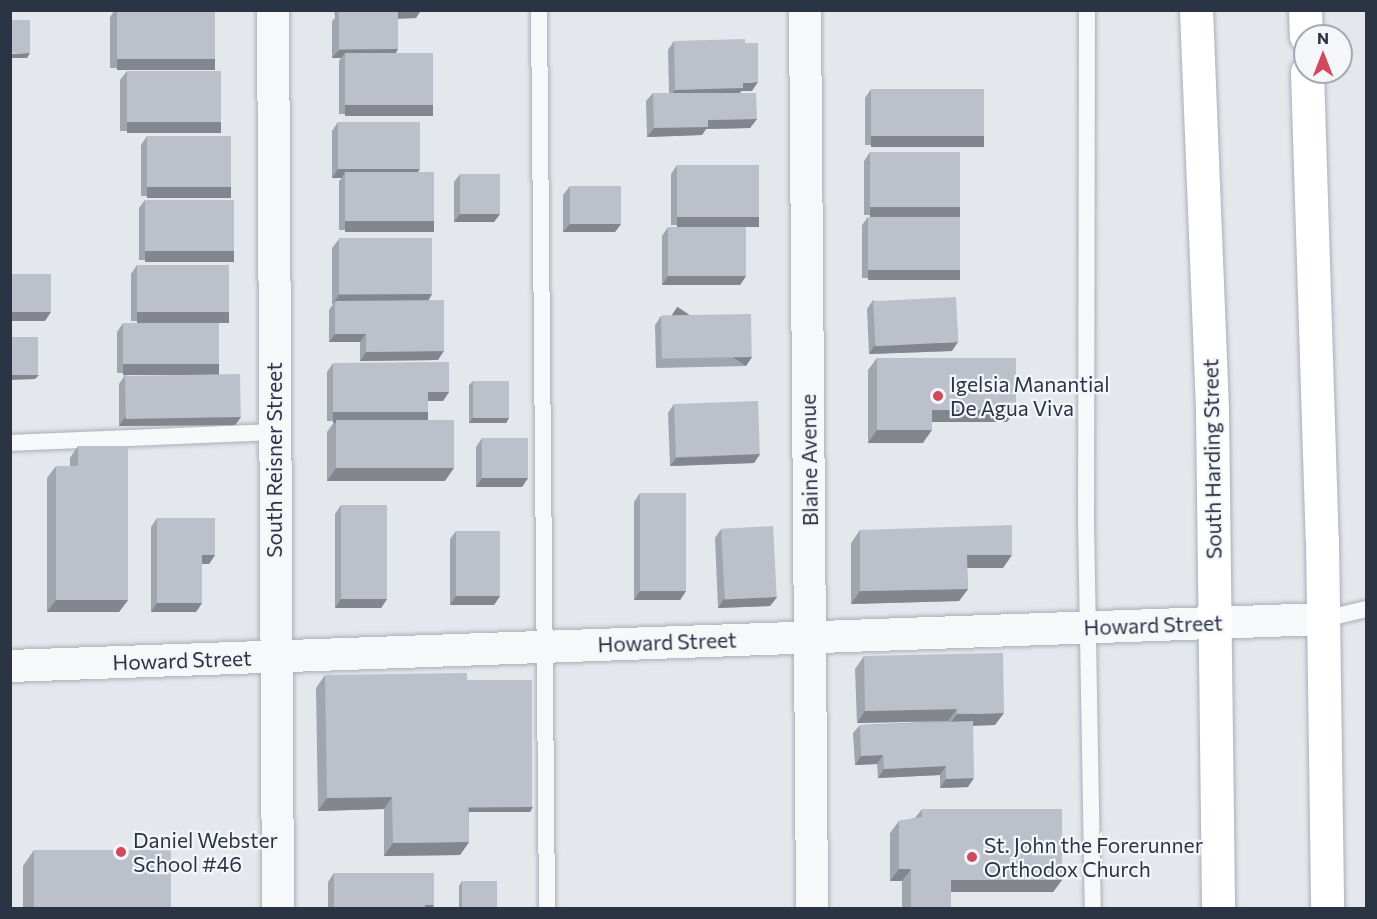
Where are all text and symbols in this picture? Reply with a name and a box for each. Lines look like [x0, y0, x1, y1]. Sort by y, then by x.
north arrow [1293, 24, 1353, 84]
text: N [1317, 28, 1329, 47]
street label: South Harding Street [1198, 359, 1226, 559]
street label: South Reisner Street [261, 362, 287, 558]
place label: Igelsia Manantial De Agua Viva [950, 371, 1110, 421]
marker: Igelsia Manantial De Agua Viva [931, 389, 945, 403]
street label: Blaine Avenue [795, 394, 823, 526]
street label: Howard Street [1083, 610, 1223, 640]
street label: Howard Street [597, 627, 737, 657]
street label: Howard Street [112, 645, 252, 675]
place label: Daniel Webster School #46 [133, 827, 278, 877]
place label: St. John the Forerunner Orthodox Church [984, 832, 1203, 882]
marker: Daniel Webster School #46 [114, 845, 128, 859]
marker: St. John the Forerunner Orthodox Church [965, 850, 979, 864]

